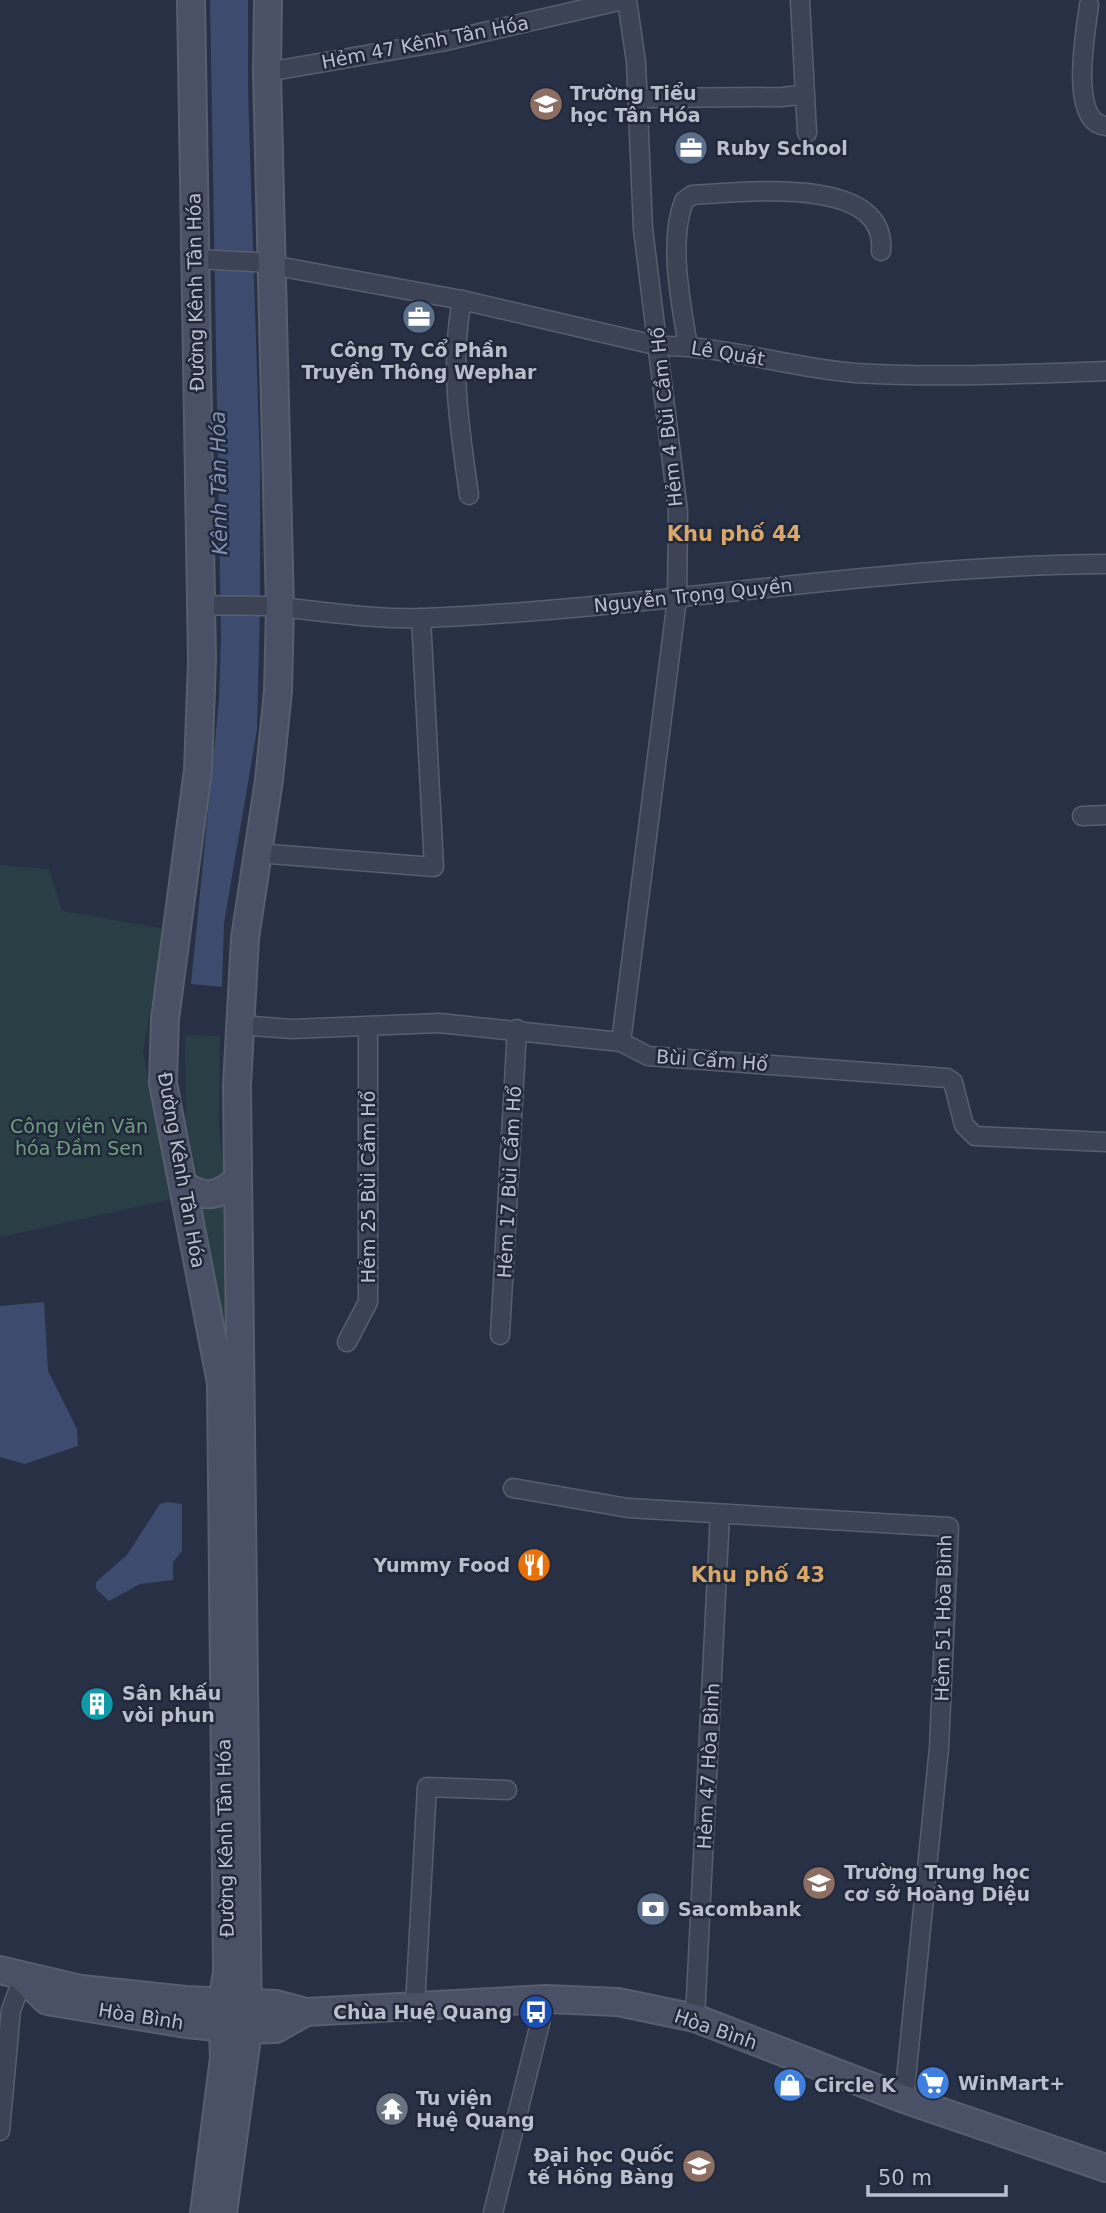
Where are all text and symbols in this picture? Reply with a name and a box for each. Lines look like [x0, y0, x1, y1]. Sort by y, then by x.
street label: Hẻm 47 Kênh Tân Hóa [319, 11, 531, 73]
place label: Trường Tiểu học Tân Hóa [570, 82, 701, 126]
school or university icon: Trường Tiểu học Tân Hóa [527, 85, 565, 123]
office icon: Ruby School [672, 129, 710, 167]
place label: Ruby School [716, 137, 848, 159]
street label: Đường Kênh Tân Hóa [182, 193, 208, 391]
office icon: Công Ty Cổ Phần Truyền Thông Wephar [400, 298, 438, 336]
street label: Hẻm 4 Bùi Cầm Hổ [646, 326, 686, 508]
street label: Lê Quát [690, 336, 766, 370]
place label: Công Ty Cổ Phần Truyền Thông Wephar [302, 339, 537, 383]
water label: Kênh Tân Hóa [206, 411, 232, 555]
district label: Khu phố 44 [667, 522, 801, 546]
street label: Nguyễn Trọng Quyền [593, 574, 793, 616]
street label: Bùi Cẩm Hổ [655, 1045, 769, 1075]
street label: Đường Kênh Tân Hóa [154, 1070, 210, 1270]
street label: Hẻm 17 Bùi Cẩm Hổ [493, 1085, 525, 1279]
street label: Hẻm 25 Bùi Cầm Hổ [357, 1090, 379, 1283]
park label: Công viên Văn hóa Đầm Sen [10, 1115, 148, 1159]
street label: Hẻm 51 Hòa Bình [931, 1534, 955, 1702]
restaurant icon: Yummy Food [515, 1546, 553, 1584]
place label: Yummy Food [373, 1554, 510, 1576]
district label: Khu phố 43 [691, 1563, 825, 1587]
place label: Sân khấu vòi phun [122, 1682, 221, 1726]
street label: Hẻm 47 Hòa Bình [693, 1682, 723, 1850]
building icon: Sân khấu vòi phun [78, 1685, 116, 1723]
street label: Đường Kênh Tân Hóa [212, 1739, 238, 1937]
place label: Trường Trung học cơ sở Hoàng Diệu [844, 1861, 1030, 1905]
school or university icon: Trường Trung học cơ sở Hoàng Diệu [800, 1864, 838, 1902]
bank icon: Sacombank [634, 1890, 672, 1928]
place label: Sacombank [678, 1898, 802, 1920]
bus stop icon: Chùa Huệ Quang [517, 1993, 555, 2031]
street label: Hòa Bình [97, 1998, 185, 2034]
place label: Chùa Huệ Quang [333, 2001, 512, 2023]
street label: Hòa Bình [672, 2005, 760, 2053]
supermarket icon: WinMart+ [914, 2064, 952, 2102]
shop icon: Circle K [771, 2066, 809, 2104]
place label: WinMart+ [958, 2072, 1065, 2094]
place label: Circle K [814, 2074, 897, 2096]
place label: Tu viện Huệ Quang [416, 2087, 535, 2131]
temple icon: Tu viện Huệ Quang [373, 2090, 411, 2128]
place label: Đại học Quốc tế Hồng Bàng [528, 2144, 674, 2188]
school or university icon: Đại học Quốc tế Hồng Bàng [680, 2147, 718, 2185]
scale bar [868, 2154, 1006, 2198]
text: 50 m [878, 2166, 932, 2190]

